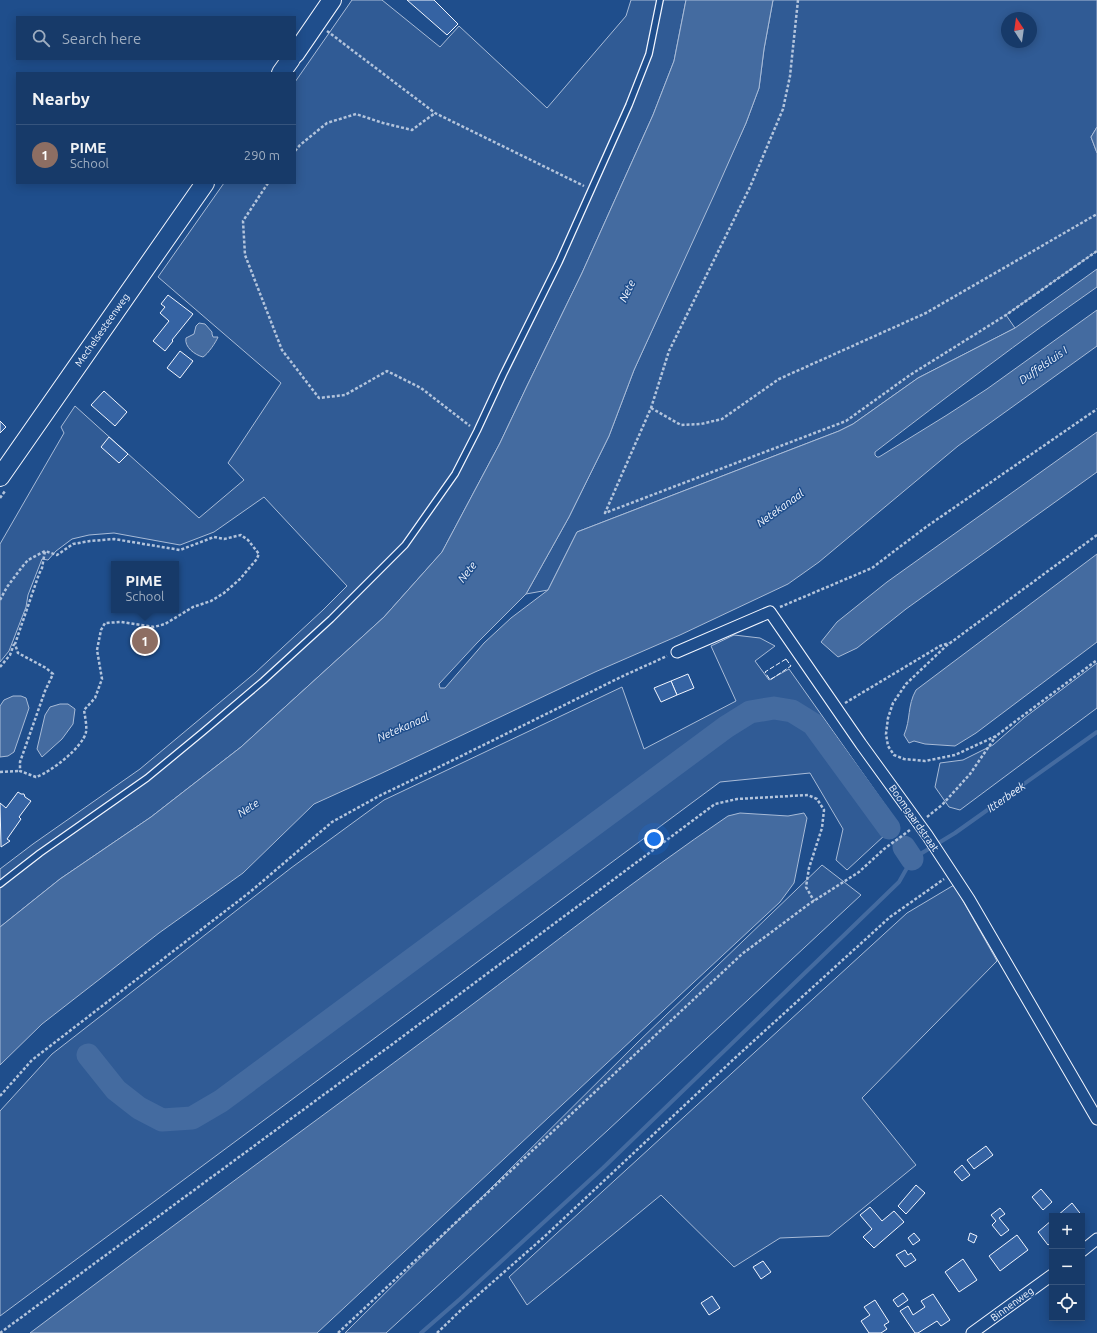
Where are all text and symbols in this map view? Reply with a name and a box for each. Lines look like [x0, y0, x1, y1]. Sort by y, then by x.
north arrow [1001, 12, 1037, 48]
search box [16, 16, 296, 60]
icon: search [30, 27, 52, 49]
text: Search here [62, 30, 141, 47]
text: Nearby [32, 89, 90, 108]
text: PIME [70, 139, 106, 156]
text: 1 [41, 148, 49, 162]
text: 290 m [244, 148, 280, 162]
text: School [70, 156, 109, 170]
water label: Nete [617, 278, 637, 304]
street label: Mechelsesteenweg [73, 291, 131, 369]
water label: Duffelsluis I [1016, 344, 1070, 387]
water label: Netekanaal [754, 487, 806, 529]
water label: Nete [455, 559, 479, 585]
popup [111, 561, 179, 613]
text: PIME [126, 572, 162, 589]
text: School [126, 589, 164, 603]
pin: 1 [132, 626, 158, 656]
water label: Netekanaal [375, 710, 431, 744]
water label: Itterbeek [985, 779, 1028, 814]
street label: Boomgaardstraat [887, 783, 941, 853]
water label: Nete [235, 796, 261, 819]
your location [644, 829, 664, 849]
map controls [1049, 1213, 1085, 1321]
button: + [1049, 1213, 1085, 1249]
button: − [1049, 1249, 1085, 1285]
street label: Binnenweg [988, 1285, 1036, 1323]
button: locate [1049, 1285, 1085, 1321]

